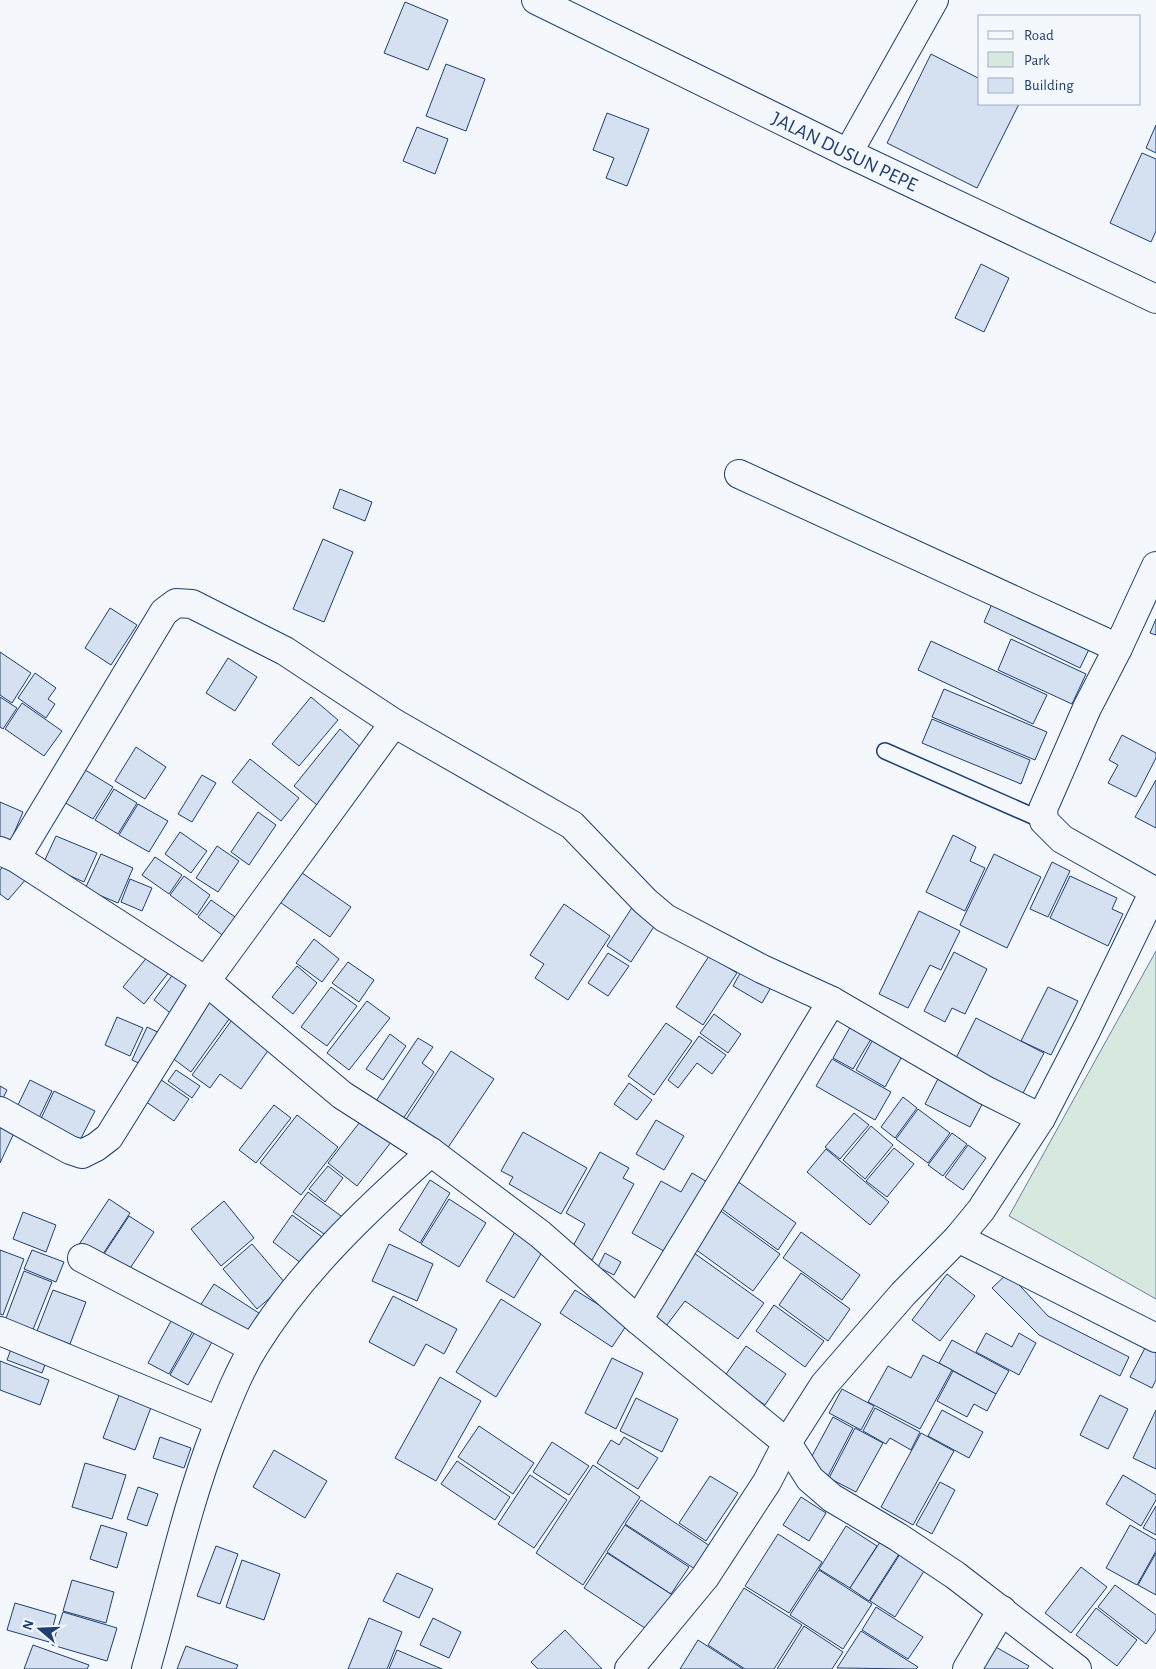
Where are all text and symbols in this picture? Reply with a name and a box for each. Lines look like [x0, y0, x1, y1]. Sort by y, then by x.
legend [978, 15, 1141, 105]
text: Road [1024, 28, 1054, 43]
text: Park [1024, 53, 1050, 68]
text: Building [1024, 78, 1074, 93]
street label: JALAN DUSUN PEPE [769, 108, 921, 196]
north arrow [15, 1604, 65, 1654]
text: N [20, 1618, 37, 1632]

